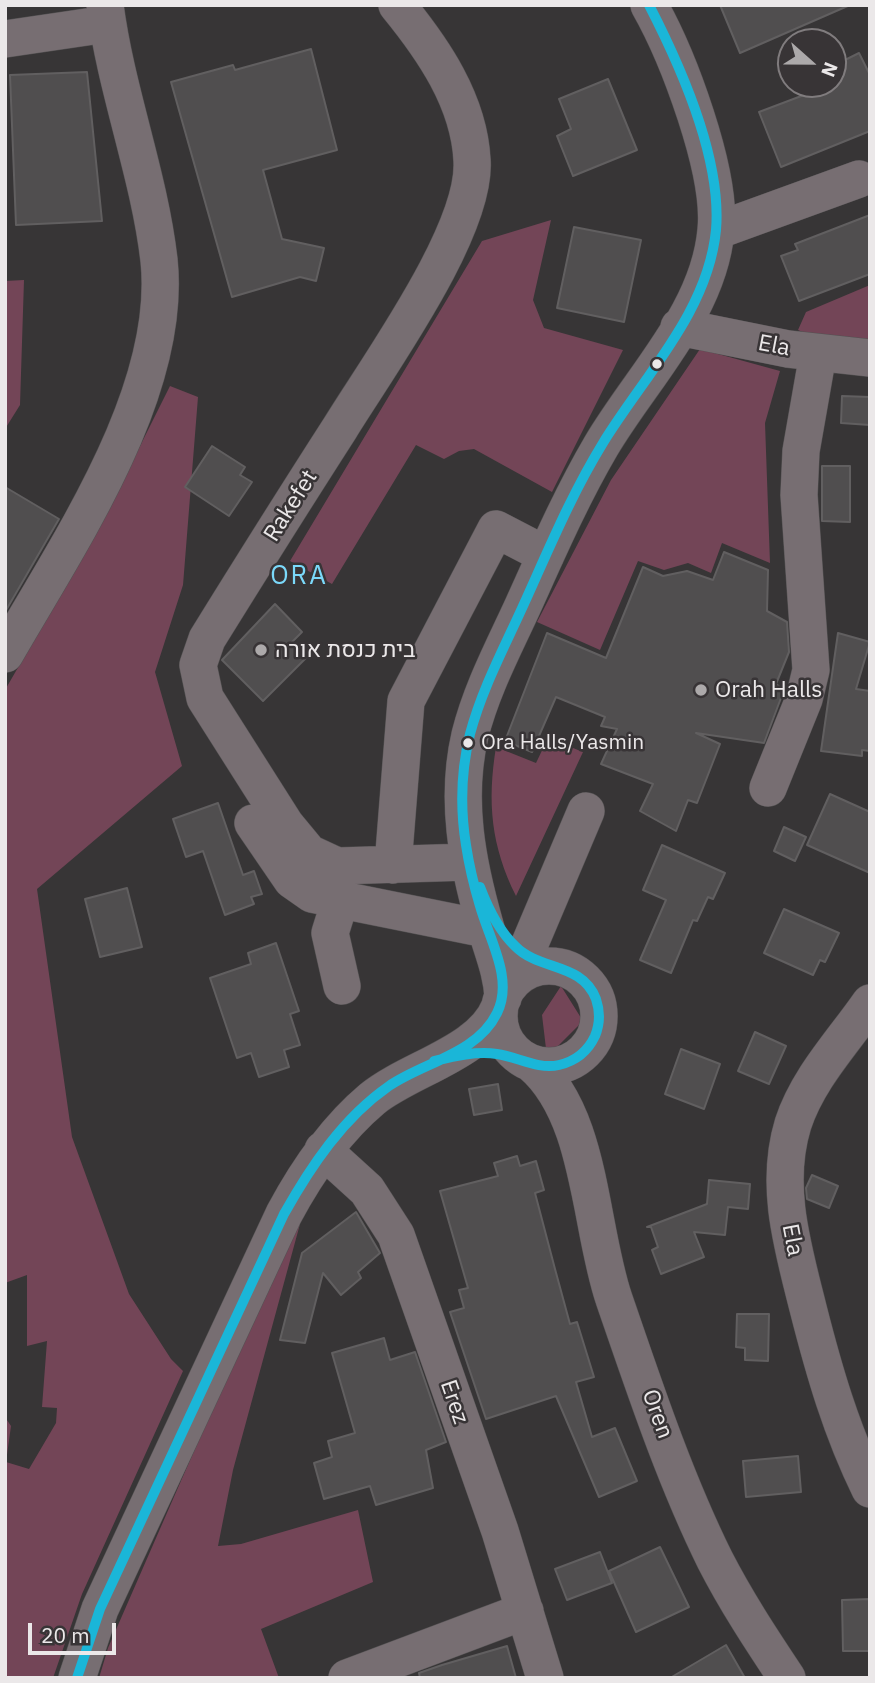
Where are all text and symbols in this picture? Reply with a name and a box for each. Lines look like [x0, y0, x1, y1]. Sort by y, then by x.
north arrow [777, 28, 847, 98]
text: N [816, 59, 843, 81]
street label: Ela [756, 329, 792, 363]
unlabelled marker [650, 357, 664, 371]
street label: Rakefet [258, 465, 324, 547]
district label: ORA [271, 560, 327, 592]
place label: בית כנסת אורה [275, 636, 415, 664]
marker: בית כנסת אורה [253, 642, 269, 658]
place label: Orah Halls [715, 676, 823, 704]
marker: Orah Halls [693, 682, 709, 698]
place label: Ora Halls/Yasmin [481, 730, 644, 756]
marker: Ora Halls/Yasmin [461, 736, 475, 750]
street label: Ela [775, 1222, 809, 1258]
street label: Erez [434, 1376, 474, 1428]
street label: Oren [635, 1386, 679, 1442]
scale bar [32, 1610, 119, 1654]
text: 20 m [41, 1621, 90, 1649]

